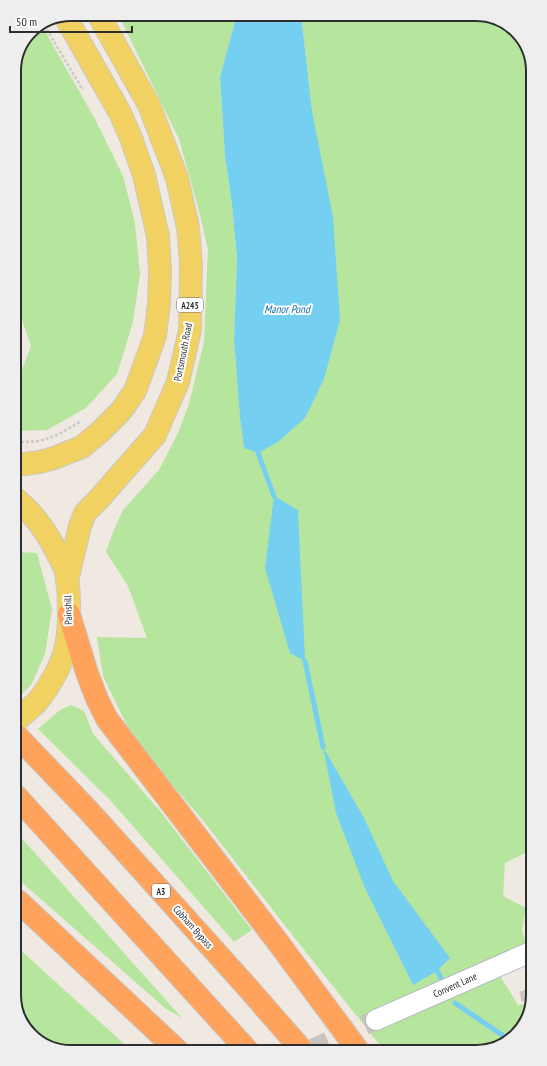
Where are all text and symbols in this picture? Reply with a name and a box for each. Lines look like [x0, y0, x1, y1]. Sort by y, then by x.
scale bar [10, 8, 132, 34]
text: 50 m [16, 14, 37, 29]
road number: A245 [177, 298, 203, 312]
water label: Manor Pond [264, 302, 312, 316]
street label: Portsmouth Road [171, 322, 195, 382]
street label: Painshill [61, 595, 75, 625]
road number: A3 [152, 884, 170, 898]
street label: Cobham Bypass [170, 903, 216, 952]
street label: Convent Lane [431, 970, 479, 1000]

